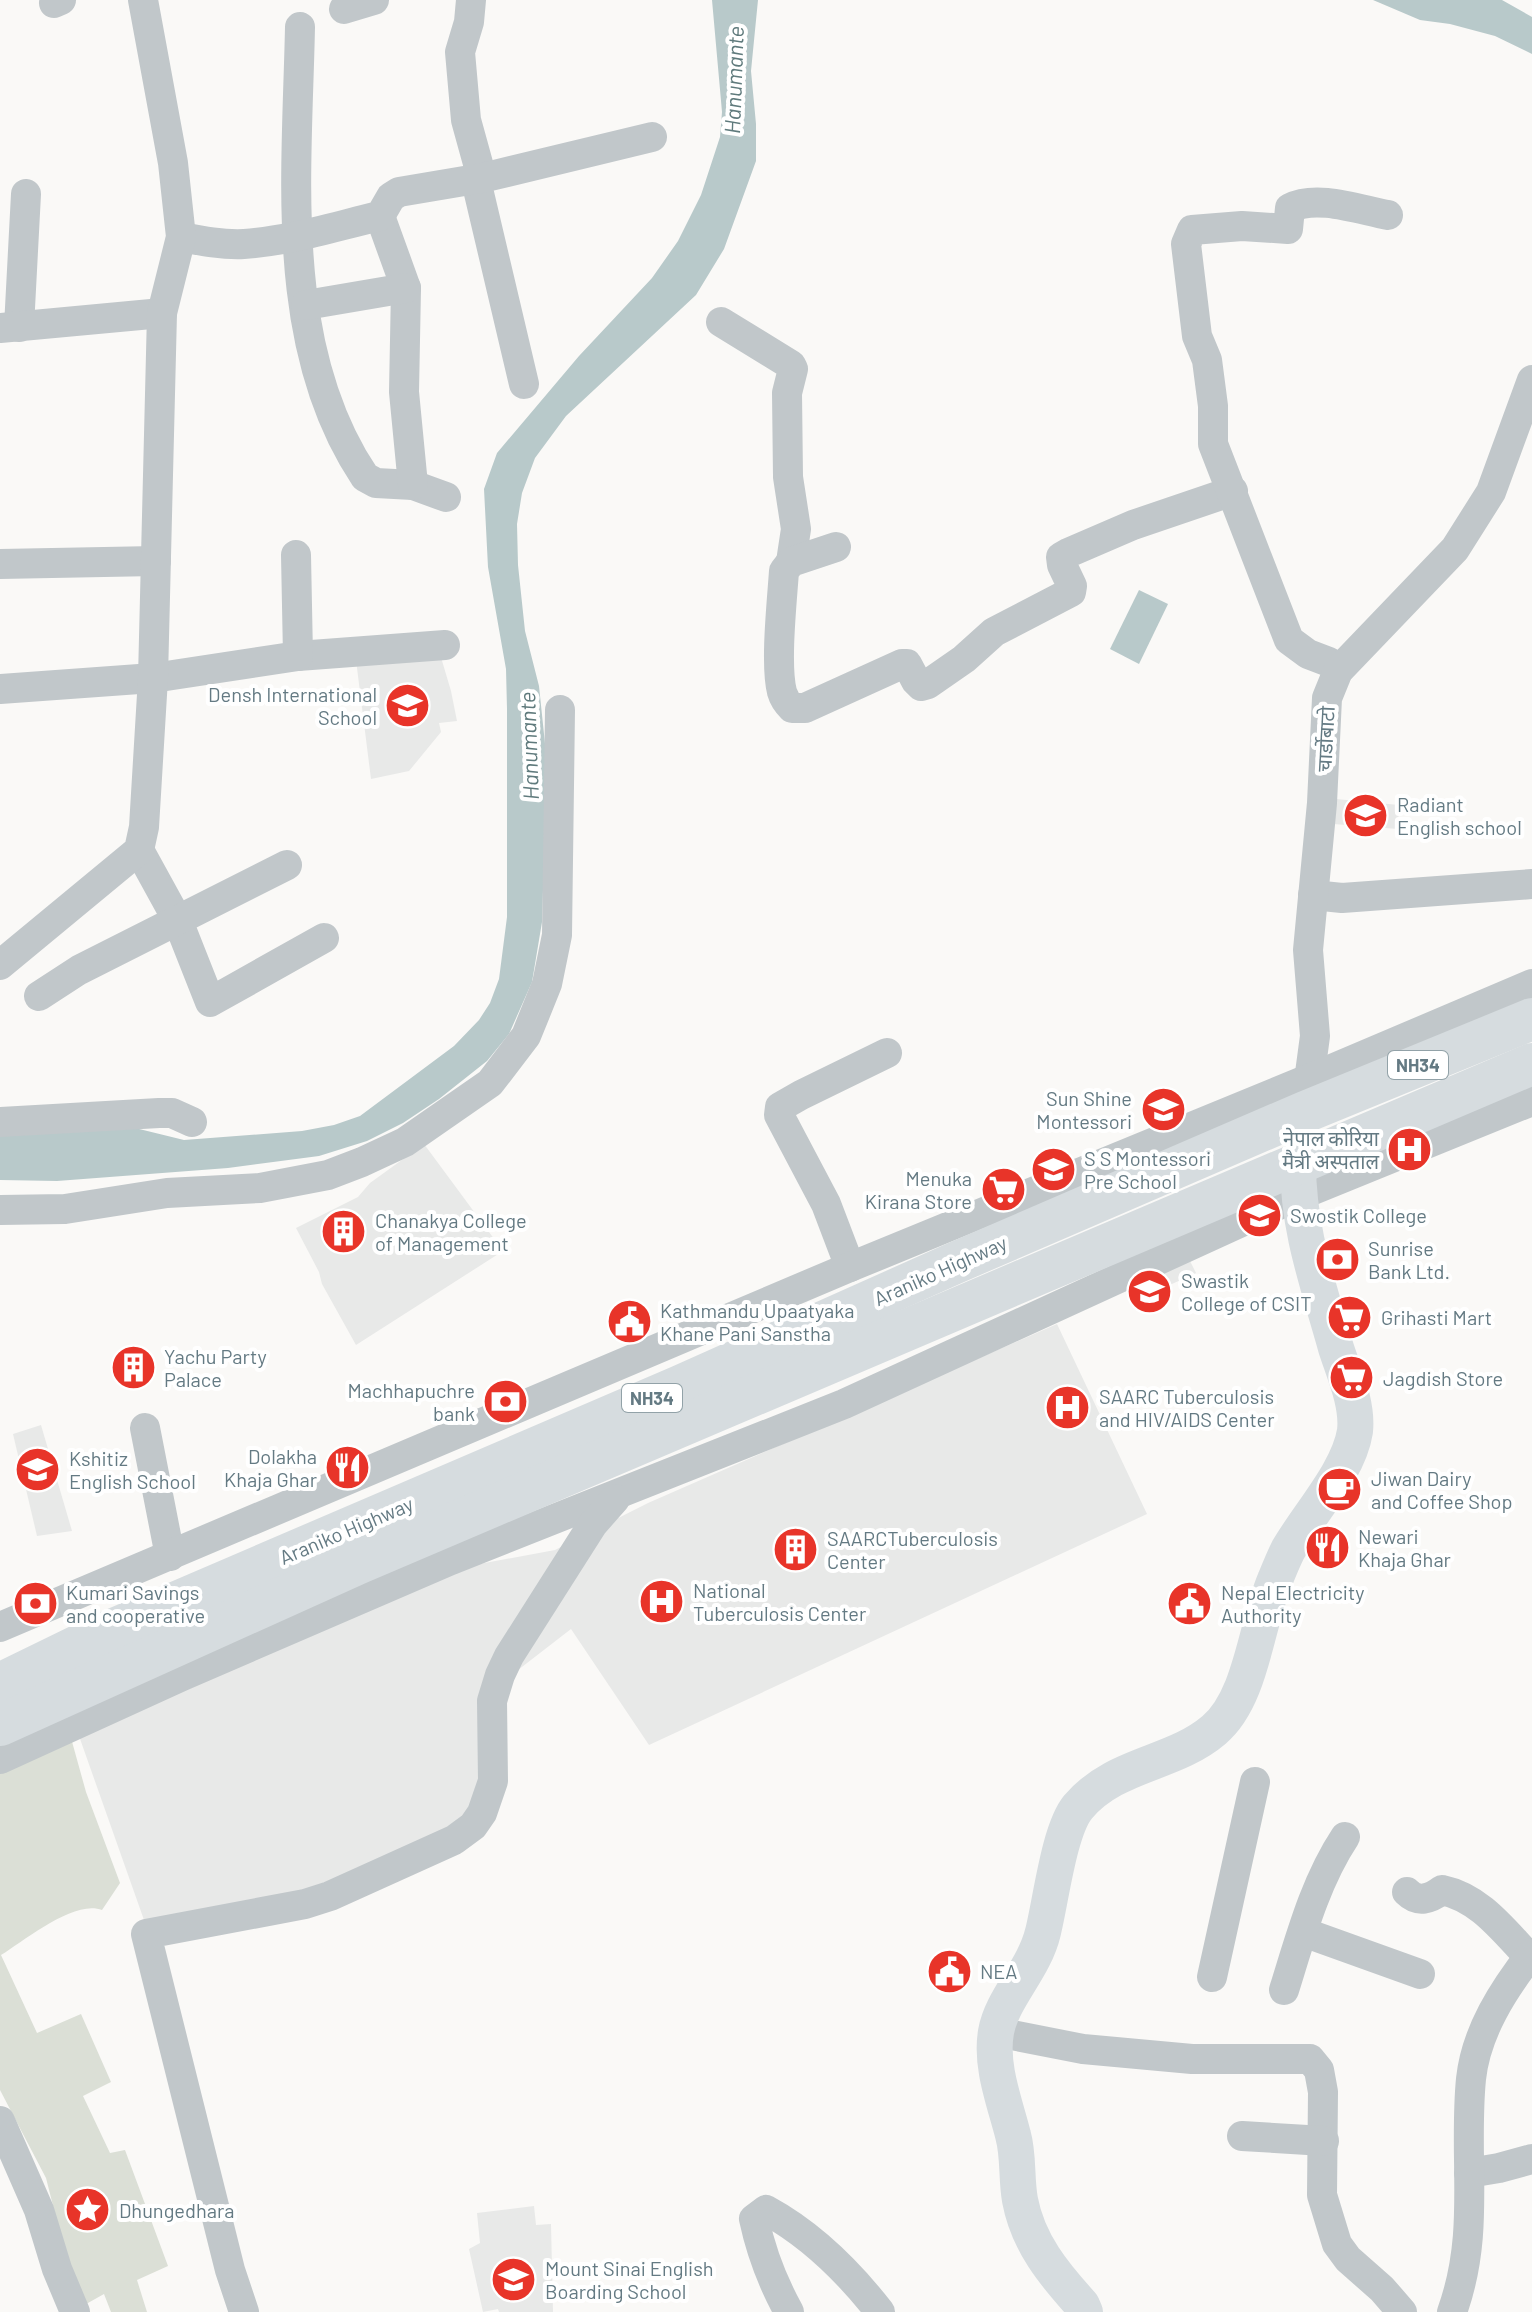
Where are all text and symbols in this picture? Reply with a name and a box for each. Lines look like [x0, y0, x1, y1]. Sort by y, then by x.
water label: Hanumante [718, 26, 748, 134]
place label: Densh International School [208, 682, 377, 729]
school or university icon: Densh International School [384, 682, 432, 730]
water label: Hanumante [513, 692, 543, 800]
street label: चार्डोबाटो [1311, 705, 1339, 772]
school or university icon: Radiant English school [1342, 791, 1390, 839]
place label: Radiant English school [1397, 792, 1522, 839]
road number: NH34 [1388, 1051, 1448, 1079]
school or university icon: Sun Shine Montessori [1139, 1085, 1187, 1133]
place label: Sun Shine Montessori [1036, 1086, 1132, 1133]
place label: नेपाल कोरिया मैत्री अस्पताल [1282, 1126, 1380, 1173]
hospital icon: नेपाल कोरिया मैत्री अस्पताल [1386, 1126, 1434, 1174]
school or university icon: S S Montessori Pre School [1029, 1146, 1077, 1194]
place label: S S Montessori Pre School [1084, 1146, 1211, 1193]
supermarket icon: Menuka Kirana Store [979, 1165, 1027, 1213]
place label: Menuka Kirana Store [865, 1166, 972, 1213]
school or university icon: Swostik College [1235, 1191, 1283, 1239]
place label: Swostik College [1290, 1203, 1427, 1227]
building icon: Chanakya College of Management [320, 1208, 368, 1256]
place label: Chanakya College of Management [375, 1208, 527, 1255]
street label: Araniko Highway [870, 1230, 1010, 1310]
bank icon: Sunrise Bank Ltd. [1313, 1235, 1361, 1283]
place label: Sunrise Bank Ltd. [1368, 1236, 1450, 1283]
school or university icon: Swastik College of CSIT [1126, 1268, 1174, 1316]
place label: Swastik College of CSIT [1181, 1268, 1312, 1315]
supermarket icon: Grihasti Mart [1326, 1293, 1374, 1341]
public building icon: Kathmandu Upaatyaka Khane Pani Sanstha [605, 1297, 653, 1345]
place label: Kathmandu Upaatyaka Khane Pani Sanstha [660, 1298, 854, 1345]
place label: Grihasti Mart [1381, 1305, 1492, 1329]
building icon: Yachu Party Palace [109, 1343, 157, 1391]
place label: Yachu Party Palace [164, 1344, 267, 1391]
supermarket icon: Jagdish Store [1328, 1354, 1376, 1402]
place label: Jagdish Store [1383, 1366, 1503, 1390]
place label: Machhapuchre bank [348, 1378, 475, 1425]
bank icon: Machhapuchre bank [482, 1378, 530, 1426]
road number: NH34 [622, 1384, 682, 1412]
hospital icon: SAARC Tuberculosis and HIV/AIDS Center [1044, 1384, 1092, 1432]
place label: SAARC Tuberculosis and HIV/AIDS Center [1099, 1384, 1274, 1431]
place label: Dolakha Khaja Ghar [224, 1444, 317, 1491]
restaurant icon: Dolakha Khaja Ghar [324, 1444, 372, 1492]
school or university icon: Kshitiz English School [14, 1446, 62, 1494]
place label: Kshitiz English School [69, 1446, 196, 1493]
cafe icon: Jiwan Dairy and Coffee Shop [1316, 1465, 1364, 1513]
place label: Jiwan Dairy and Coffee Shop [1371, 1466, 1513, 1513]
street label: Araniko Highway [275, 1491, 417, 1569]
restaurant icon: Newari Khaja Ghar [1303, 1523, 1351, 1571]
place label: Newari Khaja Ghar [1358, 1524, 1451, 1571]
building icon: SAARCTuberculosis Center [772, 1526, 820, 1574]
place label: SAARCTuberculosis Center [827, 1526, 998, 1573]
hospital icon: National Tuberculosis Center [638, 1577, 686, 1625]
place label: National Tuberculosis Center [693, 1578, 866, 1625]
bank icon: Kumari Savings and cooperative [11, 1579, 59, 1627]
place label: Kumari Savings and cooperative [66, 1580, 205, 1627]
public building icon: Nepal Electricity Authority [1166, 1580, 1214, 1628]
place label: Nepal Electricity Authority [1221, 1580, 1364, 1627]
public building icon: NEA [925, 1947, 973, 1995]
place label: NEA [980, 1959, 1017, 1983]
place icon: Dhungedhara [64, 2186, 112, 2234]
place label: Dhungedhara [119, 2198, 234, 2222]
school or university icon: Mount Sinai English Boarding School [490, 2255, 538, 2303]
place label: Mount Sinai English Boarding School [545, 2256, 714, 2303]

